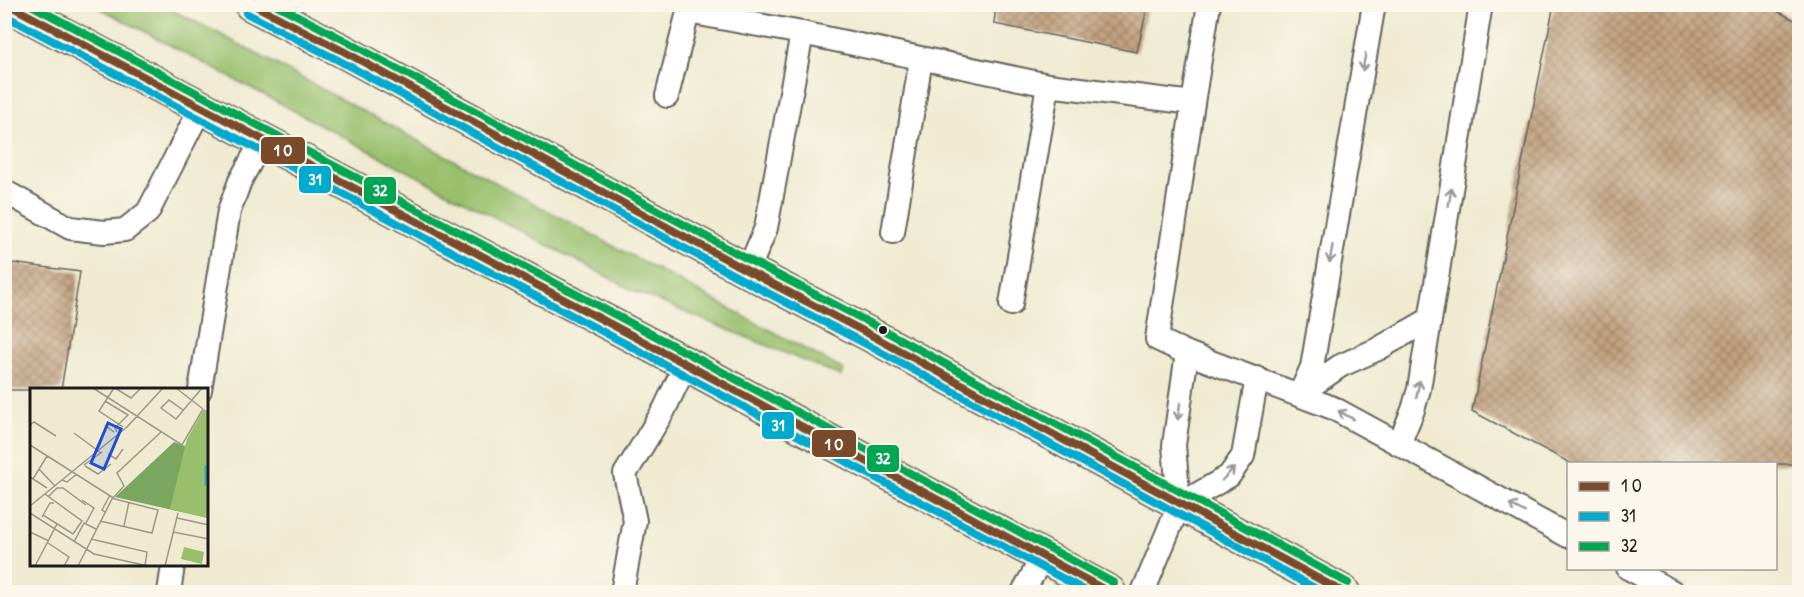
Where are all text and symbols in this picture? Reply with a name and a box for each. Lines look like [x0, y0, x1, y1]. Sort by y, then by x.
one-way arrow [1358, 52, 1369, 72]
line badge: 1 O [260, 136, 306, 165]
text: 1 O [274, 139, 292, 161]
line badge: 31 [298, 165, 332, 194]
text: 31 [309, 168, 322, 190]
line badge: 32 [363, 176, 397, 205]
text: 32 [373, 179, 388, 201]
one-way arrow [1444, 187, 1455, 207]
one-way arrow [1325, 244, 1336, 264]
unlabelled marker [877, 324, 889, 336]
one-way arrow [1413, 380, 1424, 399]
inset map [30, 388, 208, 567]
one-way arrow [1173, 400, 1184, 420]
one-way arrow [1338, 409, 1355, 421]
line badge: 31 [761, 411, 795, 440]
text: 31 [772, 414, 785, 436]
line badge: 1 O [811, 429, 857, 458]
text: 1 O [825, 433, 843, 455]
line badge: 32 [866, 444, 900, 473]
text: 32 [876, 447, 891, 469]
legend [1567, 462, 1777, 570]
one-way arrow [1221, 466, 1235, 481]
text: 1 O [1621, 473, 1642, 498]
one-way arrow [1509, 502, 1526, 514]
text: 31 [1621, 503, 1636, 528]
text: 32 [1621, 533, 1638, 558]

